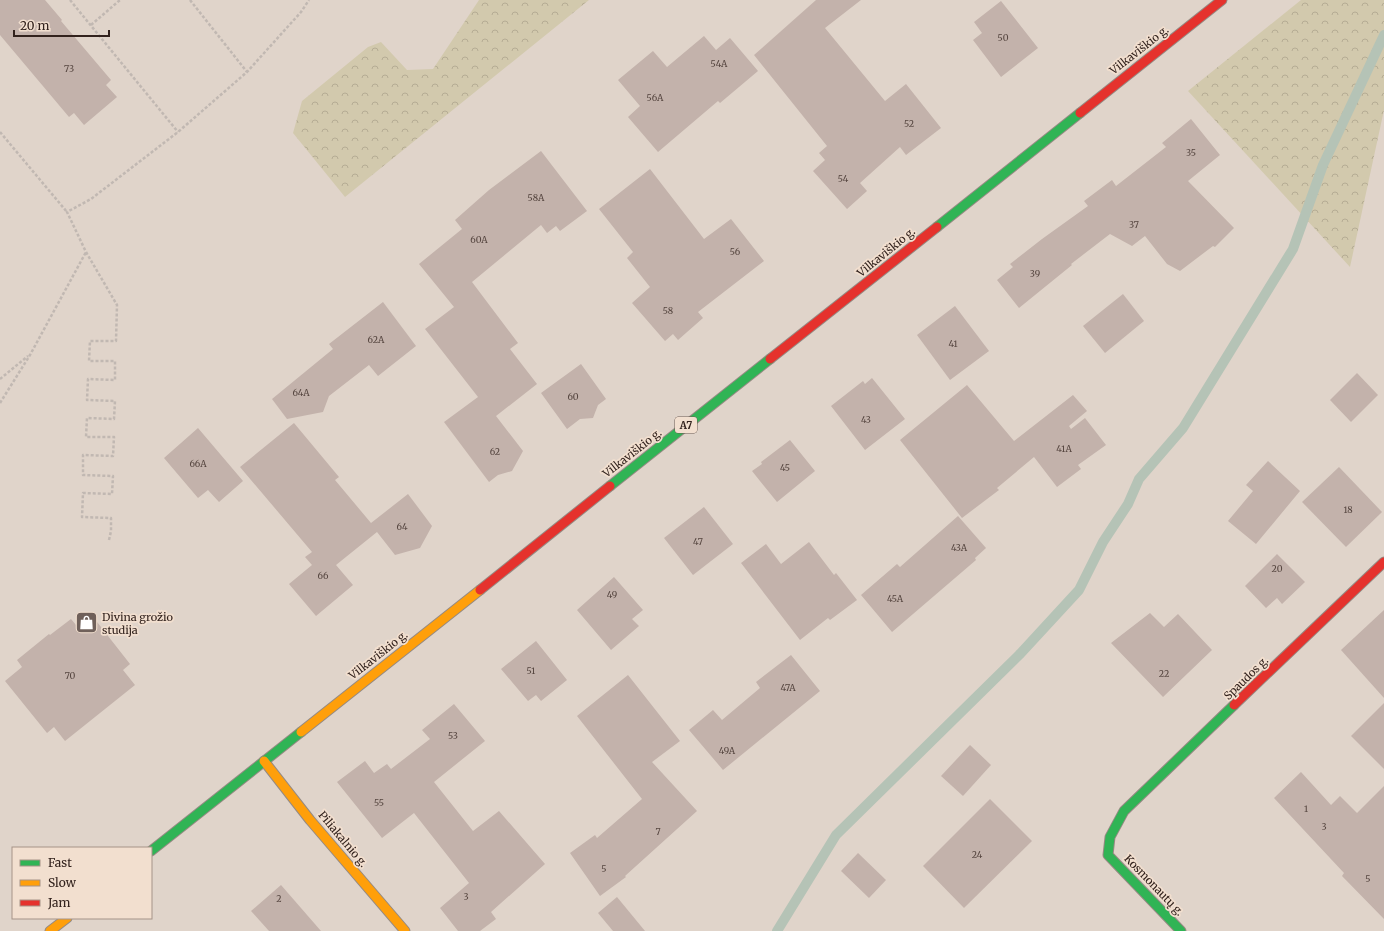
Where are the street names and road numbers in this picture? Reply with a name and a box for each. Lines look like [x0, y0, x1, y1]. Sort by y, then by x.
street label: Vilkaviškio g. [1106, 23, 1171, 78]
street label: Vilkaviškio g. [853, 224, 918, 280]
road number: A7 [675, 417, 697, 433]
street label: Vilkaviškio g. [599, 426, 664, 481]
street label: Vilkaviškio g. [345, 628, 410, 683]
street label: Spaudos g. [1221, 653, 1271, 703]
street label: Piliakalnio g. [316, 808, 371, 870]
street label: Kosmonautų g. [1121, 851, 1187, 919]

